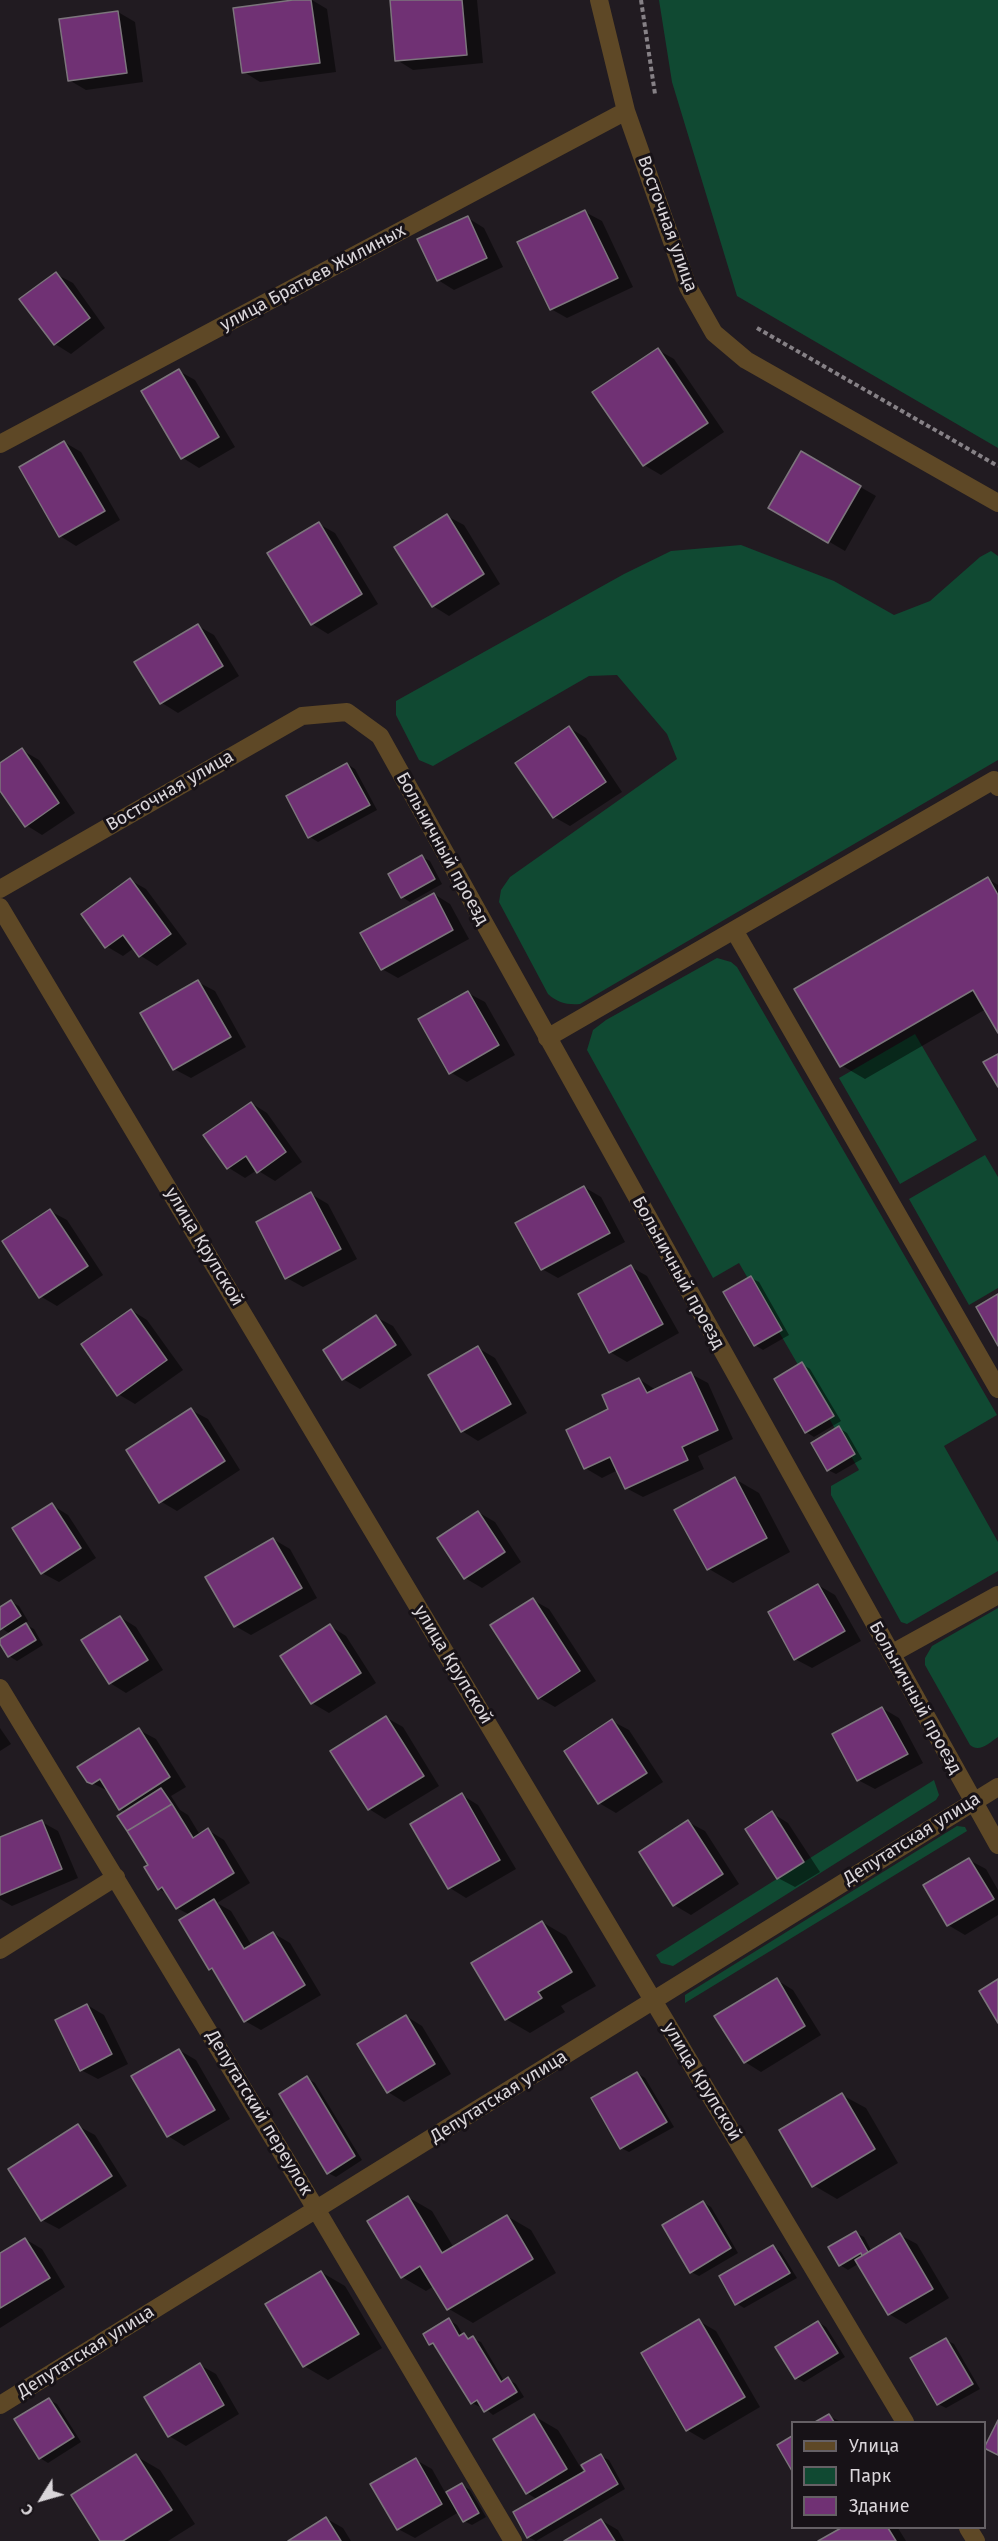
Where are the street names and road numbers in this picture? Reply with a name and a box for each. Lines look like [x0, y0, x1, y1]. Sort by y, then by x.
street label: Восточная улица [632, 153, 702, 295]
street label: улица Братьев Жилиных [217, 220, 409, 336]
street label: Восточная улица [102, 746, 238, 836]
street label: Больничный проезд [391, 769, 493, 929]
street label: улица Крупской [160, 1184, 248, 1310]
street label: Больничный проезд [627, 1193, 729, 1353]
street label: улица Крупской [409, 1602, 497, 1728]
street label: Больничный проезд [864, 1618, 966, 1778]
street label: Депутатская улица [840, 1788, 984, 1890]
street label: улица Крупской [658, 2019, 746, 2145]
street label: Депутатский переулок [201, 2027, 317, 2199]
street label: Депутатская улица [427, 2046, 571, 2148]
street label: Депутатская улица [14, 2301, 158, 2403]

